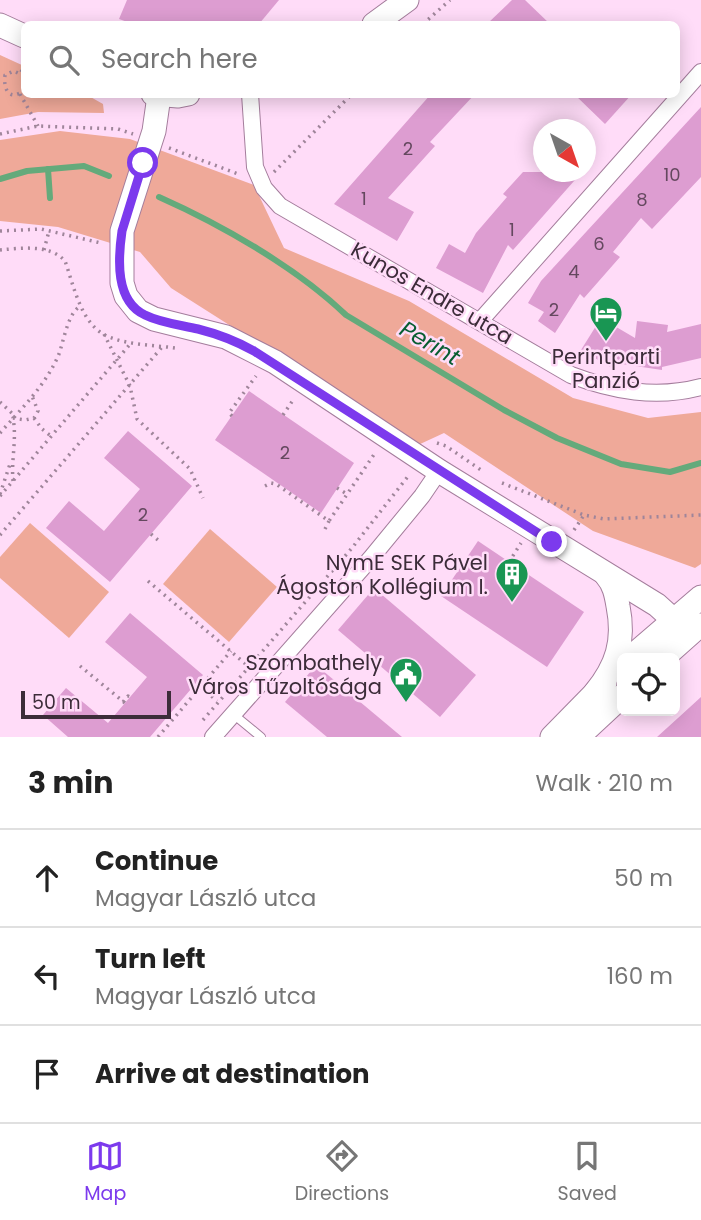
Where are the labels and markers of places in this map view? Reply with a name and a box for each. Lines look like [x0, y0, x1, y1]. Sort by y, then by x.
hotel icon: Perintparti Panzió [587, 294, 625, 343]
place label: Perintparti Panzió [552, 342, 660, 395]
place label: NymE SEK Pável Ágoston Kollégium I. [276, 548, 488, 601]
building icon: NymE SEK Pável Ágoston Kollégium I. [493, 555, 531, 604]
place label: Szombathely Város Tűzoltósága [188, 648, 382, 701]
public building icon: Szombathely Város Tűzoltósága [387, 655, 425, 704]

